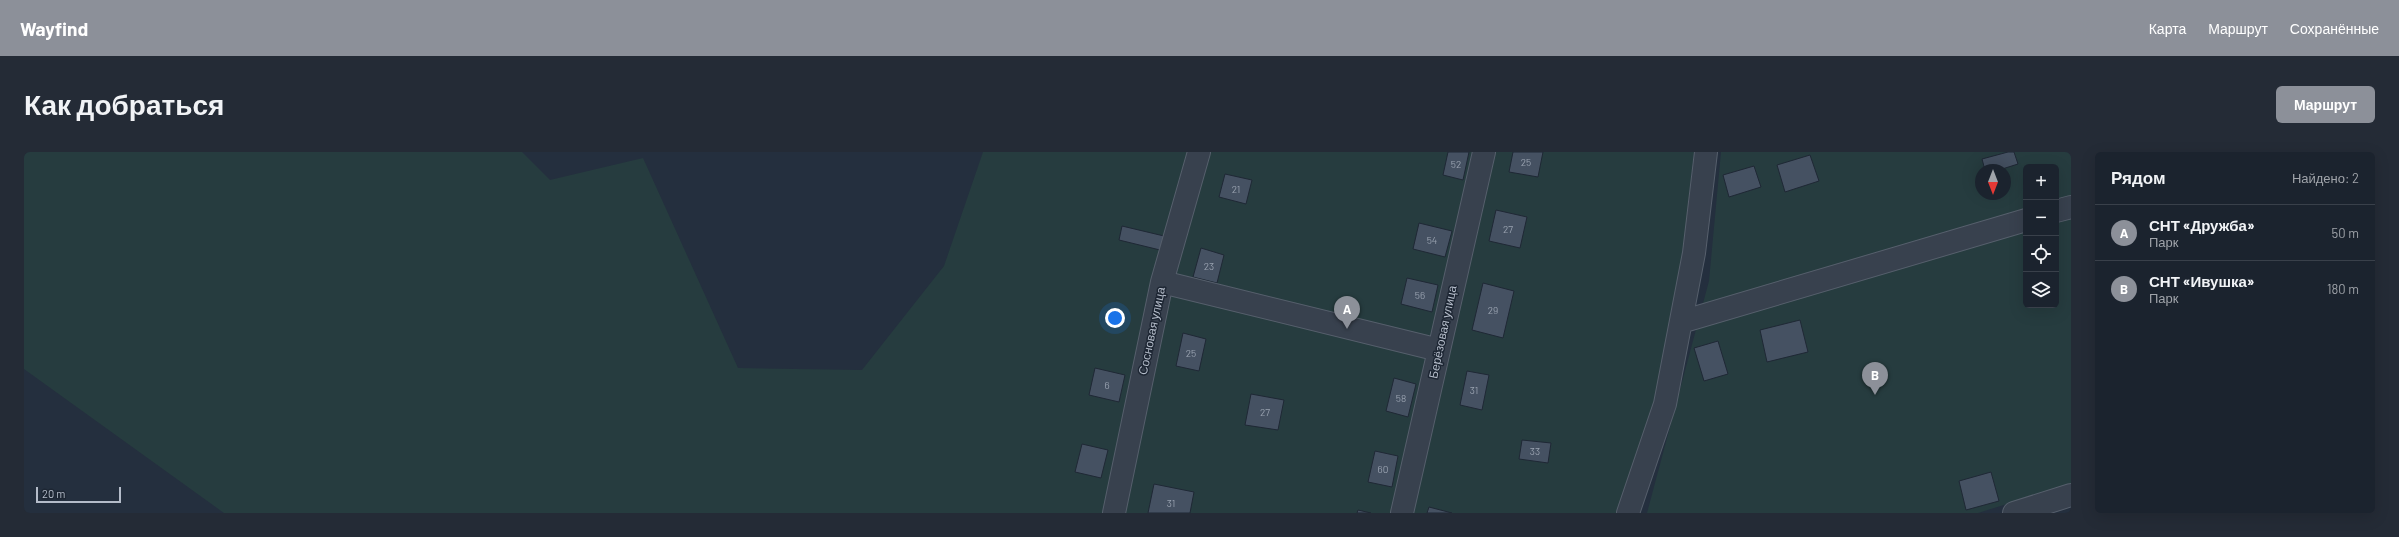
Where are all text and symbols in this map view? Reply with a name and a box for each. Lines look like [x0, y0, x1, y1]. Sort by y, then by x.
text: Wayfind [20, 17, 88, 40]
text: Карта [2149, 20, 2186, 37]
text: Маршрут [2208, 20, 2268, 37]
text: Сохранённые [2290, 20, 2379, 37]
button: Маршрут [2276, 86, 2375, 123]
text: Как добраться [24, 87, 224, 121]
house number: 25 [1521, 156, 1531, 168]
house number: 52 [1451, 158, 1461, 170]
north arrow [1975, 164, 2011, 200]
map controls [2023, 164, 2059, 308]
button: + [2023, 164, 2059, 200]
text: Рядом [2111, 167, 2166, 187]
text: Найдено: 2 [2292, 170, 2359, 186]
house number: 21 [1232, 183, 1240, 195]
button: − [2023, 200, 2059, 236]
text: СНТ «Дружба» [2149, 216, 2255, 234]
house number: 27 [1503, 223, 1513, 235]
text: A [2120, 225, 2128, 241]
text: 50 m [2332, 225, 2359, 241]
house number: 54 [1427, 234, 1437, 246]
text: Парк [2149, 234, 2179, 250]
button: locate [2023, 236, 2059, 272]
house number: 23 [1204, 260, 1214, 272]
button: layers [2023, 272, 2059, 308]
text: СНТ «Ивушка» [2149, 272, 2254, 290]
text: B [2120, 281, 2128, 297]
text: 180 m [2327, 281, 2359, 297]
street label: Берёзовая улица [1425, 284, 1460, 380]
street label: Сосновая улица [1135, 285, 1168, 376]
house number: 56 [1415, 289, 1425, 301]
text: Парк [2149, 290, 2179, 306]
pin: A [1334, 296, 1360, 329]
house number: 29 [1488, 304, 1498, 316]
your location [1105, 308, 1125, 328]
house number: 25 [1186, 347, 1196, 359]
pin: B [1862, 362, 1888, 395]
house number: 6 [1104, 379, 1110, 391]
house number: 31 [1470, 384, 1478, 396]
house number: 58 [1396, 392, 1406, 404]
house number: 27 [1260, 406, 1270, 418]
house number: 33 [1530, 445, 1540, 457]
house number: 60 [1378, 463, 1388, 475]
scale bar [36, 485, 121, 504]
text: 20 m [42, 487, 65, 500]
house number: 31 [1167, 497, 1175, 509]

